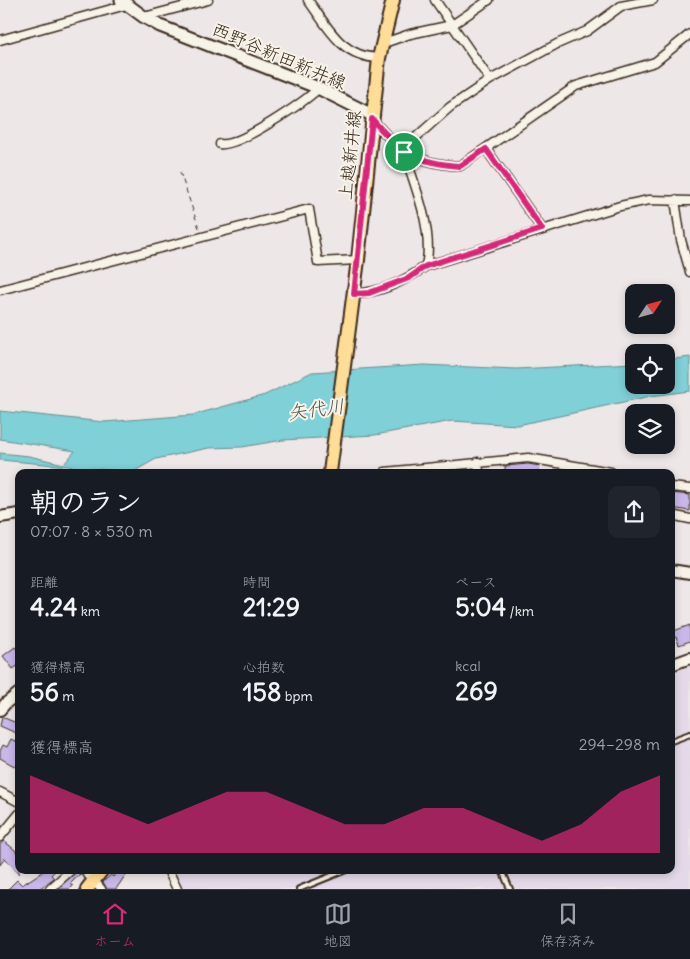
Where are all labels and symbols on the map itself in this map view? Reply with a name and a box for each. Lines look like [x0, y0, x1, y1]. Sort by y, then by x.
street label: 西野谷新田新井線 [208, 17, 350, 94]
street label: 上越新井線 [333, 109, 366, 201]
pin [383, 131, 425, 173]
north arrow [625, 284, 675, 334]
water label: 矢代川 [286, 394, 346, 424]

